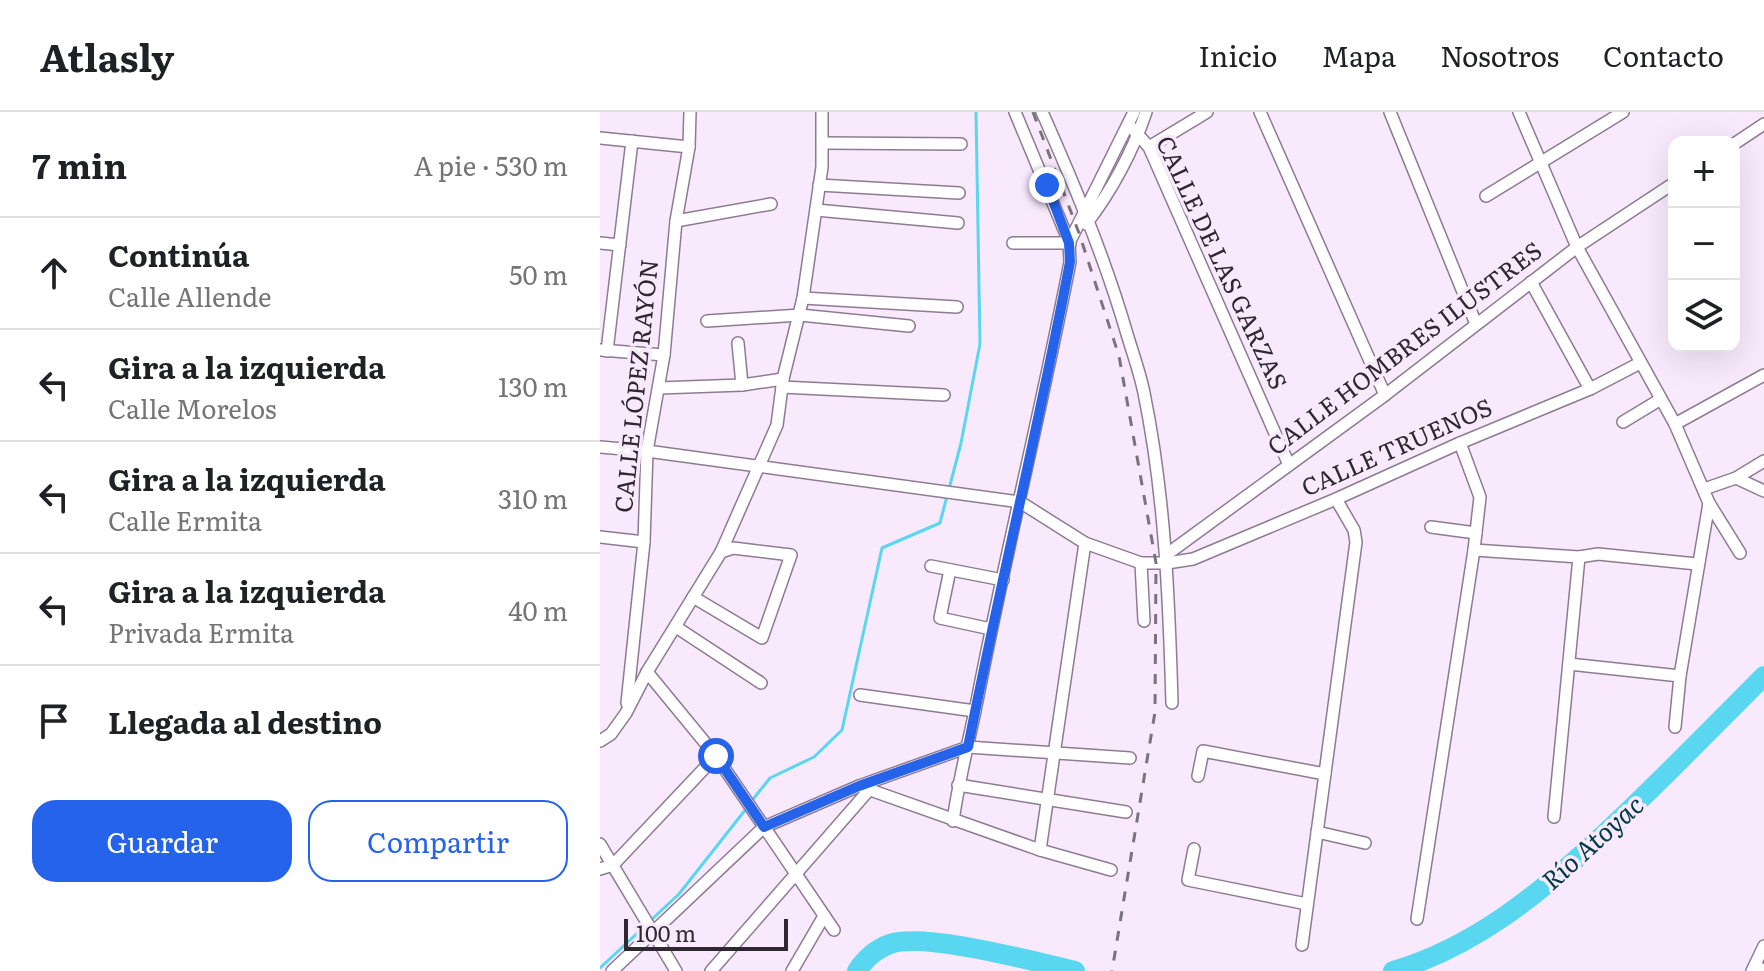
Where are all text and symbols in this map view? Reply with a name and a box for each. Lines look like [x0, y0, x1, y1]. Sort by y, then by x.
text: Atlasly [40, 27, 174, 84]
text: Inicio [1198, 34, 1277, 76]
text: Mapa [1321, 34, 1396, 76]
text: Nosotros [1440, 34, 1559, 76]
text: Contacto [1603, 34, 1724, 76]
street label: CALLE DE LAS GARZAS [1149, 129, 1297, 394]
map controls [1668, 136, 1740, 352]
button: + [1668, 136, 1740, 208]
text: 7 min [32, 139, 127, 189]
text: A pie · 530 m [414, 145, 568, 184]
route end [1029, 167, 1065, 203]
button: − [1668, 208, 1740, 280]
text: Continúa [108, 232, 249, 276]
street label: CALLE HOMBRES ILUSTRES [1259, 232, 1548, 462]
icon: ahead [32, 251, 76, 295]
text: 50 m [509, 254, 568, 293]
street label: CALLE LÓPEZ RAYÓN [604, 257, 665, 514]
text: Calle Allende [108, 276, 272, 315]
button: layers [1668, 280, 1740, 352]
text: Gira a la izquierda [108, 344, 386, 388]
icon: left [32, 363, 76, 407]
text: 130 m [498, 366, 568, 405]
text: Calle Morelos [108, 388, 277, 427]
street label: CALLE TRUENOS [1295, 388, 1497, 503]
text: Gira a la izquierda [108, 456, 386, 500]
icon: left [32, 475, 76, 519]
text: 310 m [498, 478, 568, 517]
text: Calle Ermita [108, 500, 262, 539]
text: Gira a la izquierda [108, 568, 386, 612]
icon: left [32, 587, 76, 631]
text: 40 m [508, 590, 568, 629]
text: Privada Ermita [108, 612, 294, 651]
icon: arrive [32, 699, 76, 743]
text: Llegada al destino [108, 699, 382, 743]
route start [698, 738, 734, 774]
water label: Río Atoyac [1531, 785, 1651, 898]
button: Guardar [32, 800, 292, 882]
button: Compartir [308, 800, 568, 882]
scale bar [624, 915, 788, 951]
text: 100 m [636, 916, 696, 949]

